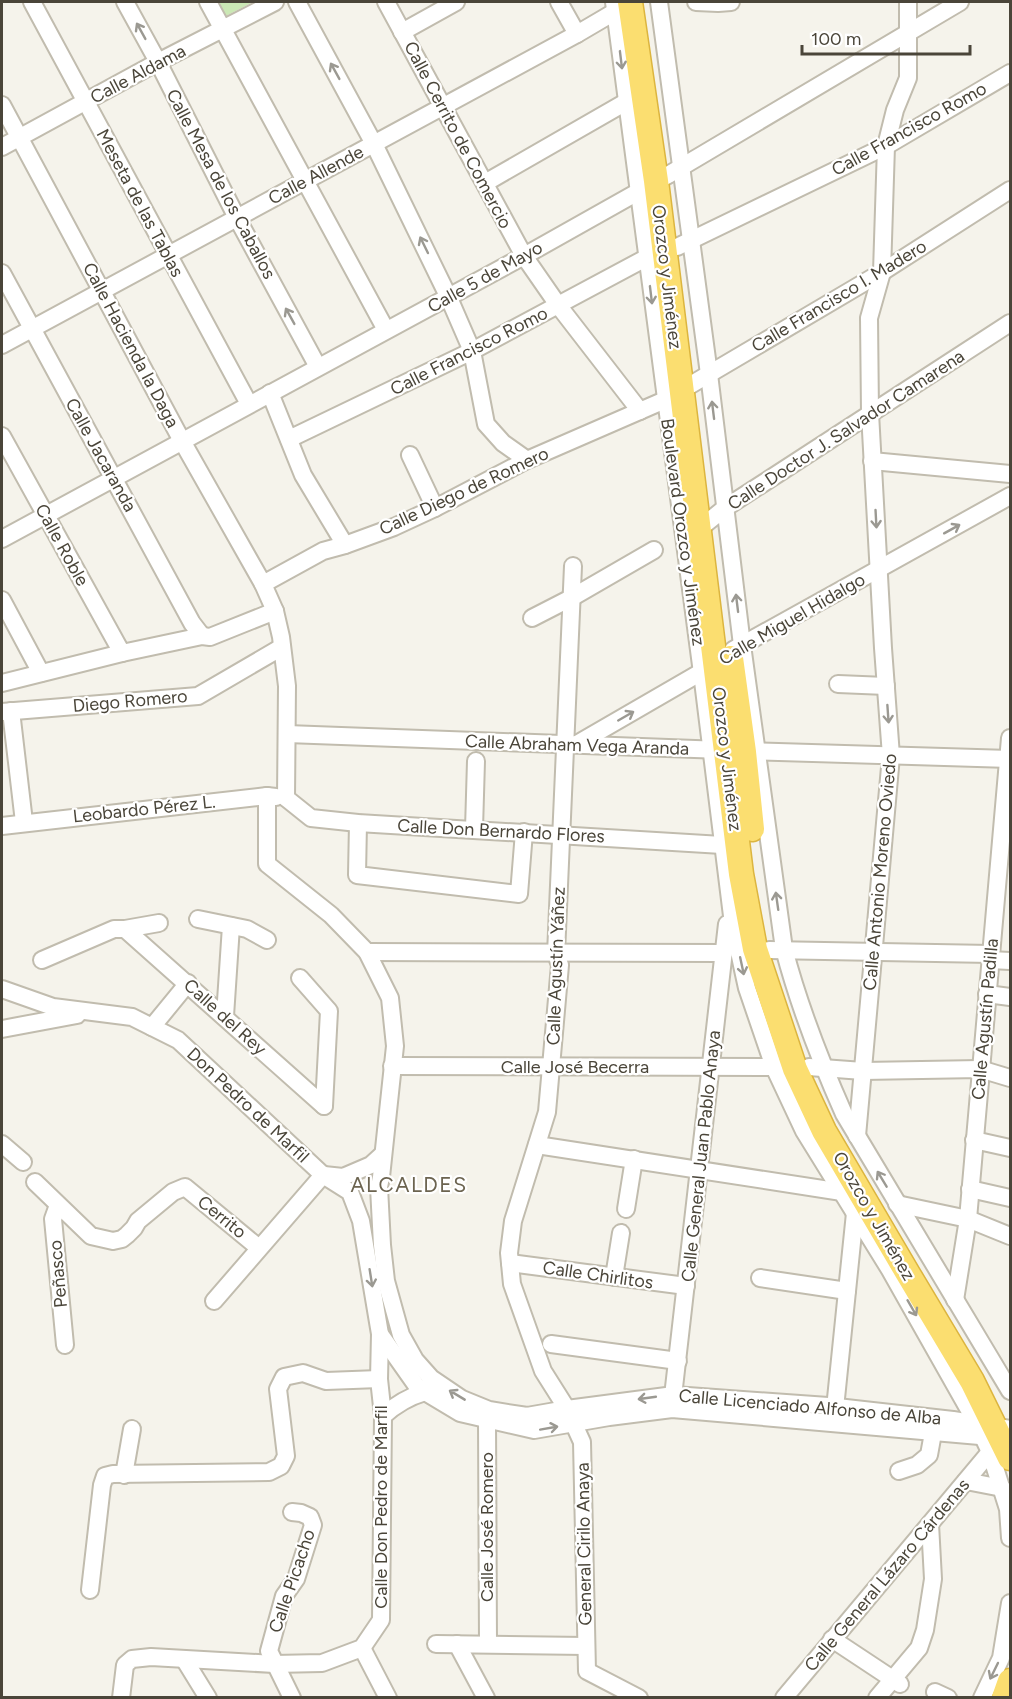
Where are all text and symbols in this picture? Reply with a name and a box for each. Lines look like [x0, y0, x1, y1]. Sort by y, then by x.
scale bar [802, 18, 970, 56]
one-way arrow [135, 23, 146, 41]
text: 100 m [811, 28, 861, 50]
street label: Calle Cerrito de Comercio [399, 38, 517, 232]
street label: Calle Aldama [87, 40, 189, 108]
one-way arrow [616, 49, 627, 69]
one-way arrow [329, 63, 340, 81]
street label: Calle Francisco Romo [828, 77, 990, 181]
street label: Calle Mesa de los Caballos [161, 85, 281, 283]
street label: Meseta de las Tablas [92, 125, 188, 281]
street label: Calle Allende [265, 141, 368, 209]
street label: Orozco y Jiménez [647, 204, 687, 351]
street label: Calle Francisco I. Madero [747, 235, 931, 357]
one-way arrow [417, 236, 429, 254]
street label: Calle 5 de Mayo [424, 236, 546, 318]
street label: Calle Hacienda la Daga [78, 259, 184, 431]
one-way arrow [646, 284, 657, 304]
street label: Calle Francisco Romo [387, 302, 551, 400]
one-way arrow [284, 307, 295, 325]
street label: Calle Doctor J. Salvador Camarena [723, 345, 969, 515]
street label: Calle Jacaranda [61, 394, 141, 516]
one-way arrow [707, 400, 718, 420]
street label: Boulevard Orozco y Jiménez [656, 417, 710, 647]
street label: Calle Diego de Romero [376, 442, 552, 540]
street label: Calle Roble [30, 500, 94, 590]
one-way arrow [871, 509, 882, 529]
one-way arrow [943, 522, 960, 534]
street label: Calle Miguel Hidalgo [715, 568, 869, 670]
one-way arrow [731, 594, 742, 614]
street label: Diego Romero [72, 685, 188, 717]
street label: Orozco y Jiménez [707, 686, 747, 833]
one-way arrow [883, 703, 894, 723]
one-way arrow [617, 709, 634, 721]
street label: Calle Abraham Vega Aranda [465, 730, 689, 760]
street label: Calle Antonio Moreno Oviedo [859, 753, 901, 991]
street label: Leobardo Pérez L. [72, 791, 216, 827]
street label: Calle Don Bernardo Flores [397, 815, 605, 847]
street label: Calle Agustín Yáñez [542, 886, 570, 1046]
one-way arrow [772, 891, 783, 911]
street label: Calle Agustín Padilla [967, 937, 1003, 1101]
one-way arrow [737, 956, 748, 976]
street label: Calle del Rey [179, 974, 271, 1060]
street label: Calle General Juan Pablo Anaya [677, 1029, 725, 1283]
street label: Don Pedro de Marfil [182, 1043, 314, 1167]
street label: Calle José Becerra [501, 1056, 649, 1078]
street label: Orozco y Jiménez [828, 1148, 920, 1285]
one-way arrow [876, 1171, 888, 1188]
district label: ALCALDES [350, 1172, 468, 1197]
street label: Cerrito [193, 1191, 251, 1243]
street label: Peñasco [44, 1239, 72, 1309]
street label: Calle Chirlitos [541, 1256, 655, 1294]
one-way arrow [365, 1267, 376, 1287]
one-way arrow [906, 1300, 918, 1317]
street label: Calle Licenciado Alfonso de Alba [678, 1385, 942, 1429]
one-way arrow [449, 1389, 466, 1401]
one-way arrow [638, 1393, 657, 1404]
street label: Calle Don Pedro de Marfil [370, 1405, 392, 1609]
one-way arrow [539, 1422, 558, 1433]
street label: Calle José Romero [476, 1452, 498, 1602]
street label: General Cirilo Anaya [572, 1462, 596, 1626]
street label: Calle General Lázaro Cárdenas [800, 1474, 974, 1676]
street label: Calle Picacho [264, 1526, 320, 1636]
one-way arrow [988, 1662, 1000, 1680]

